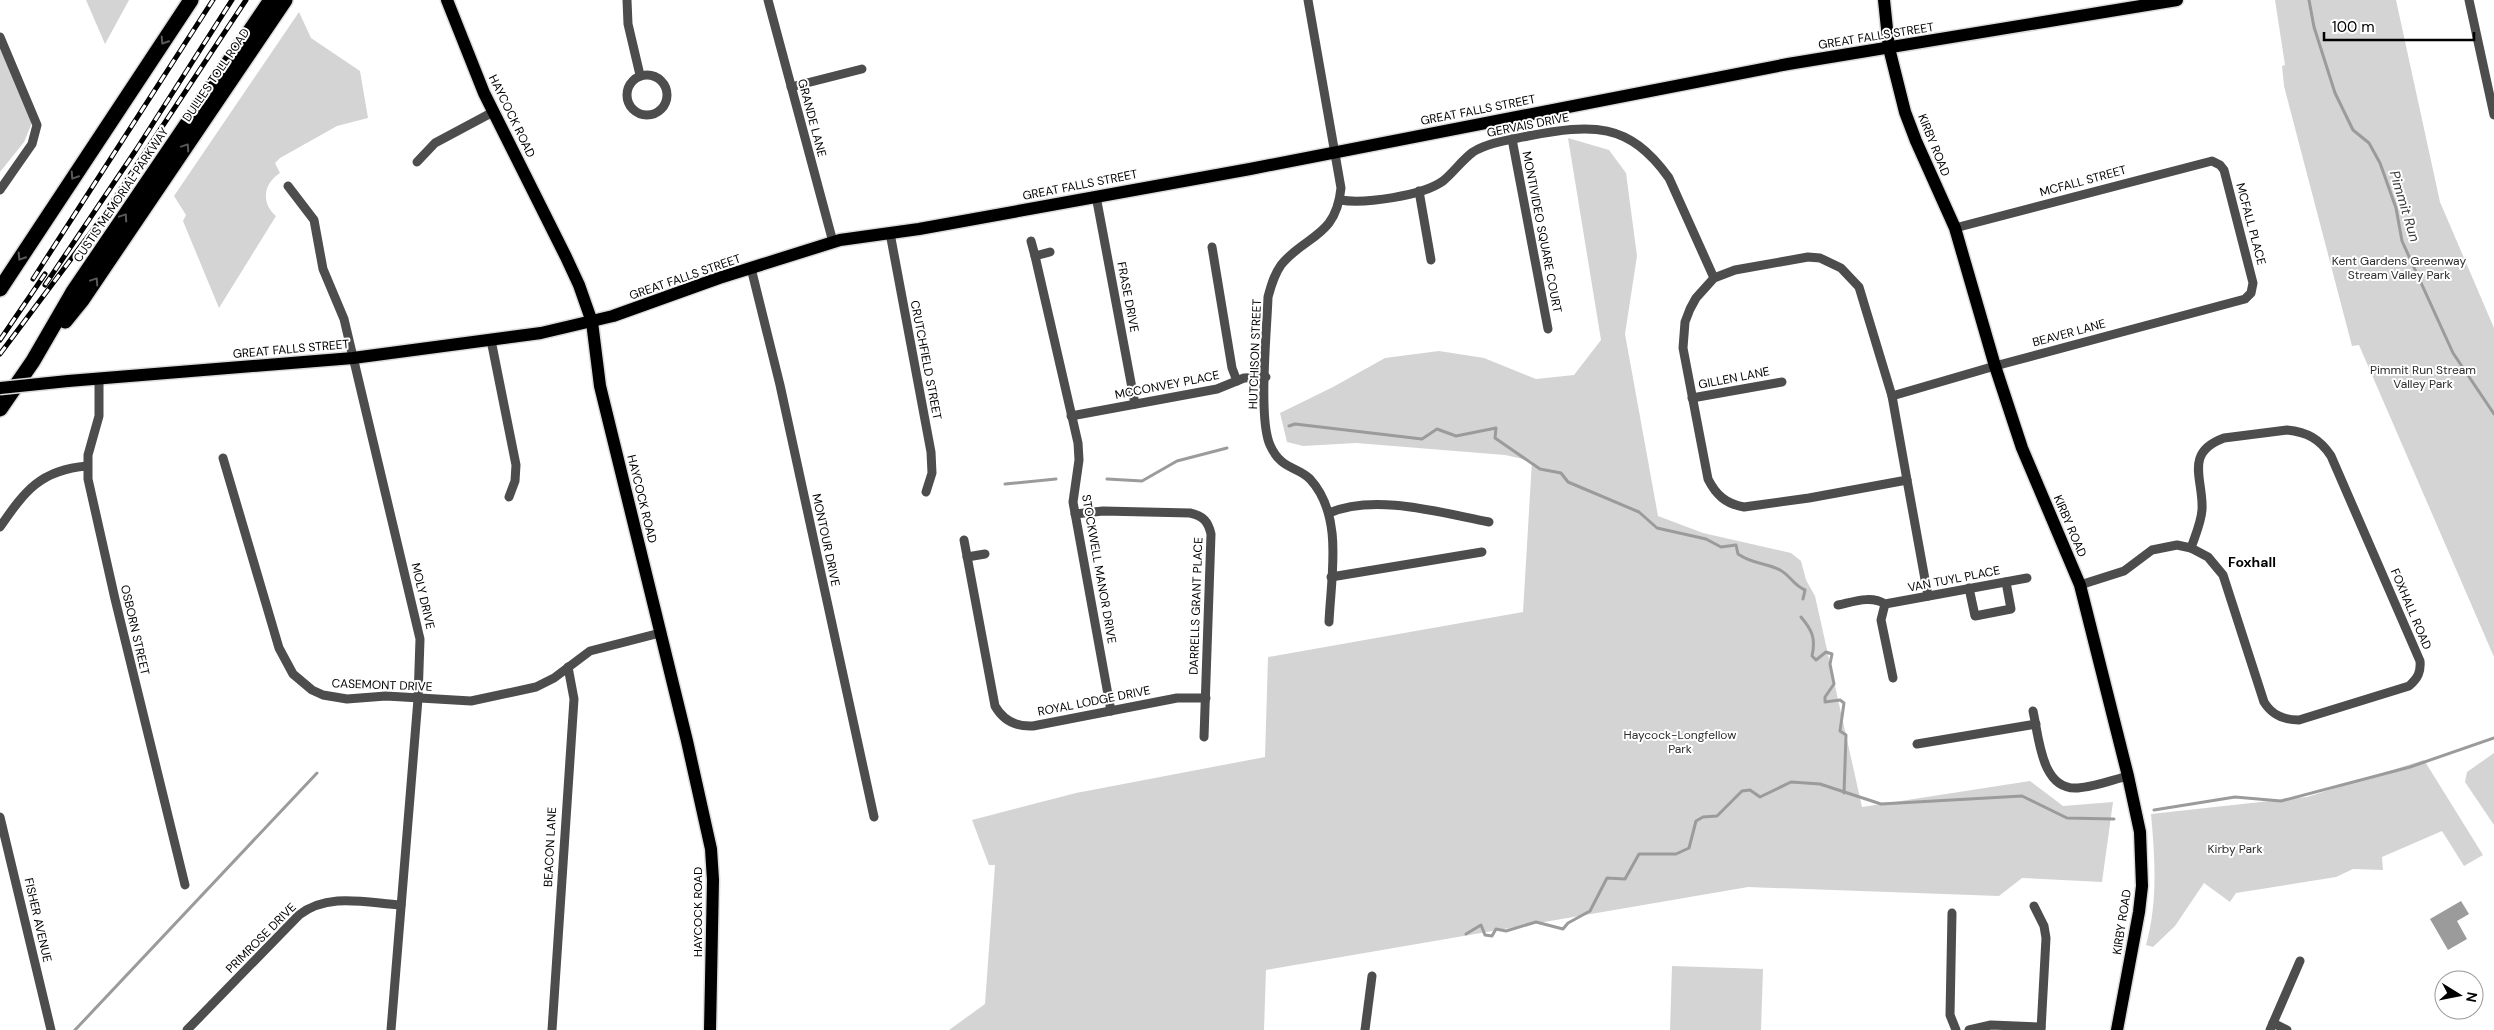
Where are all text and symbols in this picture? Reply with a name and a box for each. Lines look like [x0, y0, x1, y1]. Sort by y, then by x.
scale bar [2324, 10, 2474, 42]
text: 100 m [2332, 17, 2375, 37]
street label: GREAT FALLS STREET [1817, 19, 1935, 53]
street label: DULLES TOLL ROAD [179, 25, 253, 125]
one-way arrow [161, 35, 170, 44]
street label: HAYCOCK ROAD [485, 72, 539, 160]
street label: GRANDE LANE [794, 77, 830, 159]
street label: GREAT FALLS STREET [1419, 91, 1537, 129]
street label: GERVAIS DRIVE [1486, 109, 1571, 141]
street label: KIRBY ROAD [1914, 111, 1954, 179]
street label: CUSTIS MEMORIAL PARKWAY [70, 124, 172, 266]
one-way arrow [180, 143, 189, 152]
street label: MONTIVIDEO SQUARE COURT [1519, 150, 1566, 314]
street label: MCFALL STREET [2038, 162, 2128, 200]
street label: GREAT FALLS STREET [1021, 166, 1139, 204]
water label: Pimmit Run [2386, 168, 2424, 244]
one-way arrow [71, 171, 81, 180]
street label: MCFALL PLACE [2232, 181, 2270, 267]
one-way arrow [118, 213, 127, 222]
street label: GREAT FALLS STREET [627, 250, 743, 304]
one-way arrow [18, 251, 27, 261]
park label: Kent Gardens Greenway Stream Valley Park [2332, 253, 2466, 283]
street label: FRASE DRIVE [1113, 260, 1143, 334]
one-way arrow [89, 278, 98, 287]
street label: HUTCHISON STREET [1245, 298, 1265, 410]
street label: CRUTCHFIELD STREET [907, 299, 945, 421]
street label: BEAVER LANE [2031, 315, 2108, 350]
street label: GREAT FALLS STREET [232, 336, 350, 362]
park label: Pimmit Run Stream Valley Park [2370, 362, 2476, 392]
street label: GILLEN LANE [1697, 363, 1771, 393]
street label: MCCONVEY PLACE [1113, 367, 1221, 403]
street label: HAYCOCK ROAD [623, 453, 661, 545]
street label: MONTOUR DRIVE [808, 492, 844, 588]
street label: KIRBY ROAD [2050, 492, 2090, 560]
street label: STOCKWELL MANOR DRIVE [1078, 493, 1120, 645]
street label: DARRELLS GRANT PLACE [1186, 537, 1206, 675]
district label: Foxhall [2228, 553, 2276, 571]
street label: MOLY DRIVE [408, 561, 438, 631]
street label: VAN TUYL PLACE [1907, 562, 2002, 596]
street label: FOXHALL ROAD [2387, 566, 2435, 652]
street label: OSBORN STREET [117, 583, 153, 677]
street label: CASEMONT DRIVE [331, 675, 433, 695]
street label: ROYAL LODGE DRIVE [1036, 682, 1152, 720]
park label: Haycock-Longfellow Park [1624, 727, 1736, 757]
street label: BEACON LANE [540, 806, 560, 887]
park label: Kirby Park [2208, 841, 2262, 857]
street label: HAYCOCK ROAD [690, 867, 706, 957]
street label: FISHER AVENUE [21, 876, 56, 964]
street label: KIRBY ROAD [2109, 888, 2135, 956]
street label: PRIMROSE DRIVE [222, 899, 300, 977]
north arrow [2434, 970, 2484, 1020]
text: N [2462, 991, 2482, 1004]

